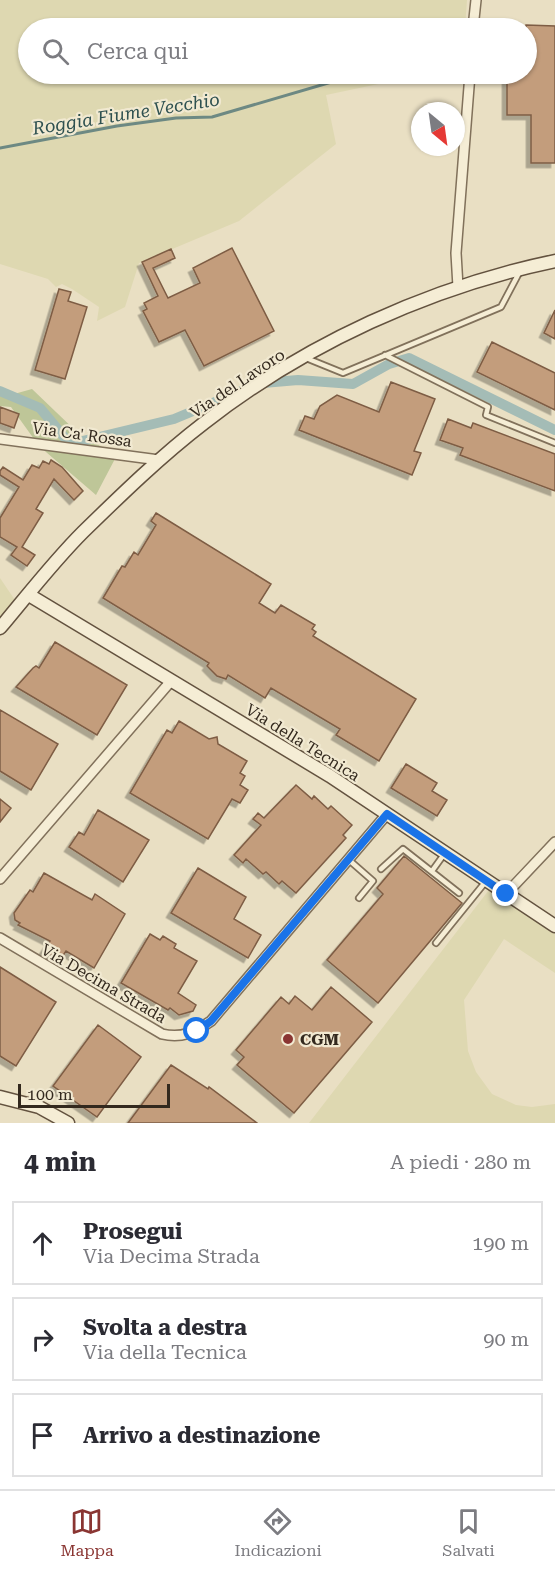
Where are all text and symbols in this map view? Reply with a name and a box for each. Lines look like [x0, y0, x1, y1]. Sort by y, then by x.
search box [18, 18, 537, 84]
icon: search [39, 35, 72, 68]
text: Cerca qui [87, 39, 188, 64]
water label: Roggia Fiume Vecchio [30, 88, 221, 139]
north arrow [411, 102, 465, 156]
street label: Via del Lavoro [186, 345, 288, 422]
street label: Via Ca' Rossa [31, 418, 133, 451]
street label: Via della Tecnica [242, 700, 364, 785]
route end [492, 880, 518, 906]
street label: Via Decima Strada [38, 940, 170, 1027]
route start [183, 1017, 209, 1043]
place label: CGM [300, 1030, 339, 1049]
marker: CGM [281, 1032, 295, 1046]
scale bar [18, 1081, 170, 1108]
text: 100 m [27, 1085, 73, 1104]
text: 4 min [24, 1147, 96, 1177]
text: A piedi · 280 m [390, 1150, 531, 1174]
text: Prosegui [83, 1219, 182, 1244]
icon: ahead [26, 1227, 59, 1260]
text: 190 m [472, 1231, 529, 1255]
text: Via Decima Strada [83, 1244, 260, 1268]
text: Svolta a destra [83, 1315, 247, 1340]
icon: right [26, 1323, 59, 1356]
text: 90 m [483, 1327, 529, 1351]
text: Via della Tecnica [83, 1340, 247, 1364]
icon: arrive [26, 1419, 59, 1452]
text: Arrivo a destinazione [83, 1423, 320, 1448]
tab: Mappa [60, 1505, 114, 1560]
tab: Indicazioni [234, 1505, 322, 1560]
tab: Salvati [442, 1505, 495, 1560]

